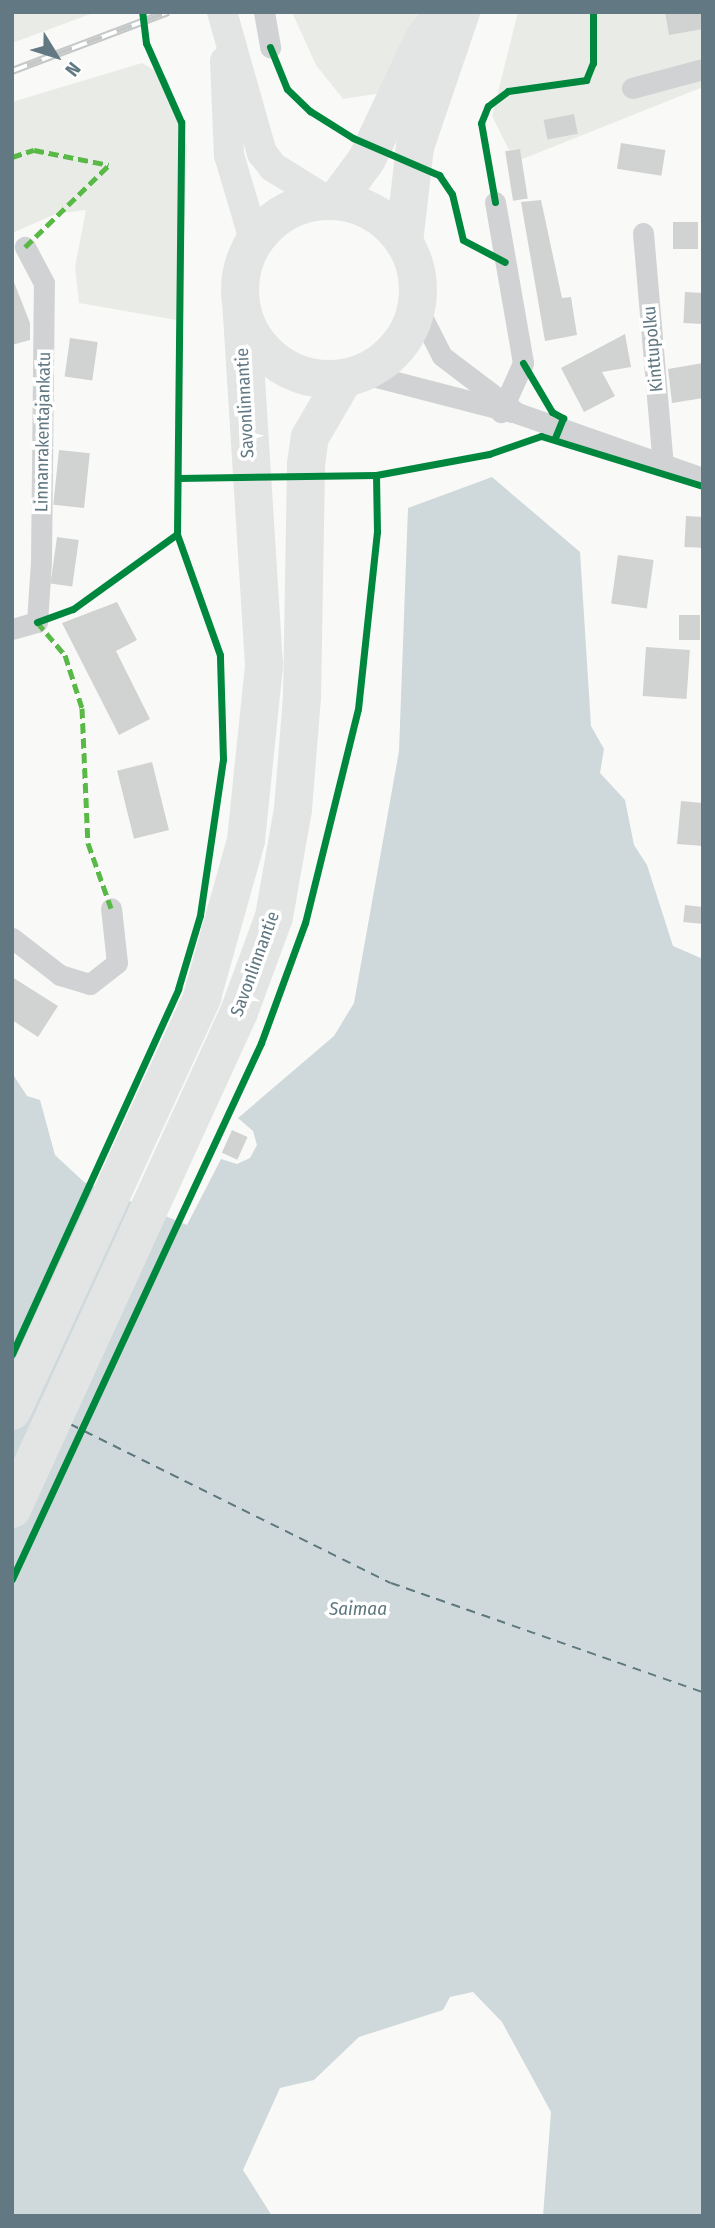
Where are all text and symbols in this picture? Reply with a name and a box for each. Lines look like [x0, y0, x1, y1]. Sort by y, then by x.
north arrow [21, 21, 91, 91]
text: N [60, 58, 86, 81]
street label: Kinttupolku [638, 305, 668, 393]
street label: Savonlinnantie [231, 347, 259, 459]
street label: Linnanrakentajankatu [31, 352, 55, 512]
street label: Savonlinnantie [226, 909, 284, 1019]
water label: Saimaa [329, 1598, 387, 1620]

